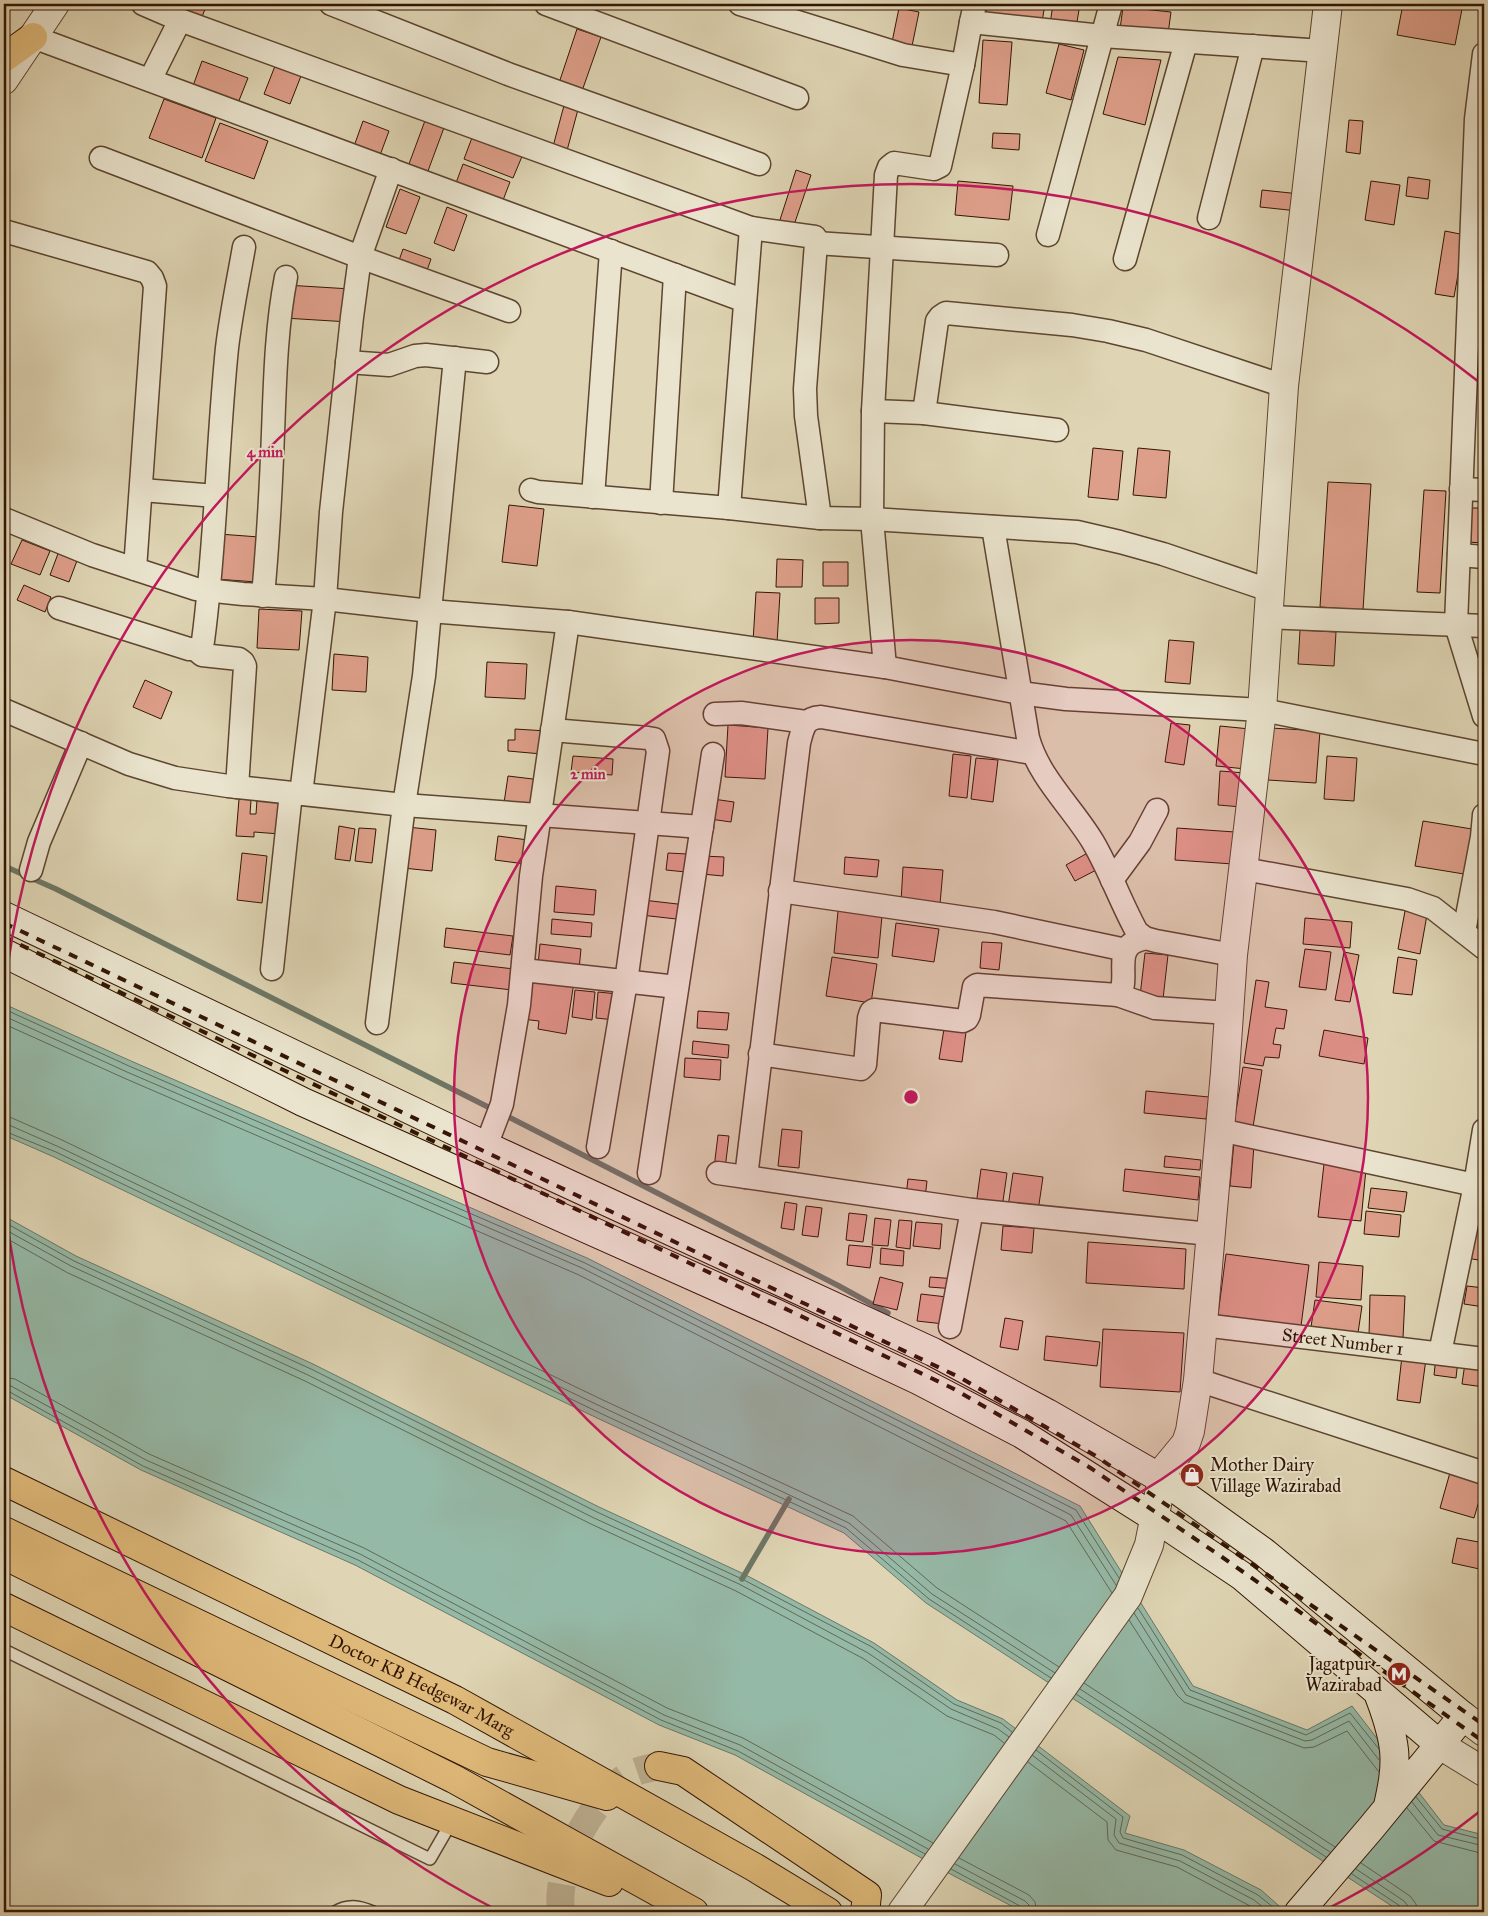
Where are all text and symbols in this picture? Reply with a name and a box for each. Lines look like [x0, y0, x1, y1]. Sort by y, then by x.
text: 4 min [247, 443, 284, 462]
text: 2 min [570, 765, 607, 783]
centre of rings [902, 1088, 920, 1106]
street label: Street Number 1 [1281, 1324, 1405, 1360]
place label: Mother Dairy Village Wazirabad [1209, 1454, 1341, 1498]
shop icon: Mother Dairy Village Wazirabad [1179, 1462, 1205, 1488]
street label: Doctor KB Hedgewar Marg [325, 1629, 519, 1743]
place label: Jagatpur - Wazirabad [1305, 1653, 1382, 1696]
metro station icon: Jagatpur - Wazirabad [1386, 1661, 1412, 1687]

